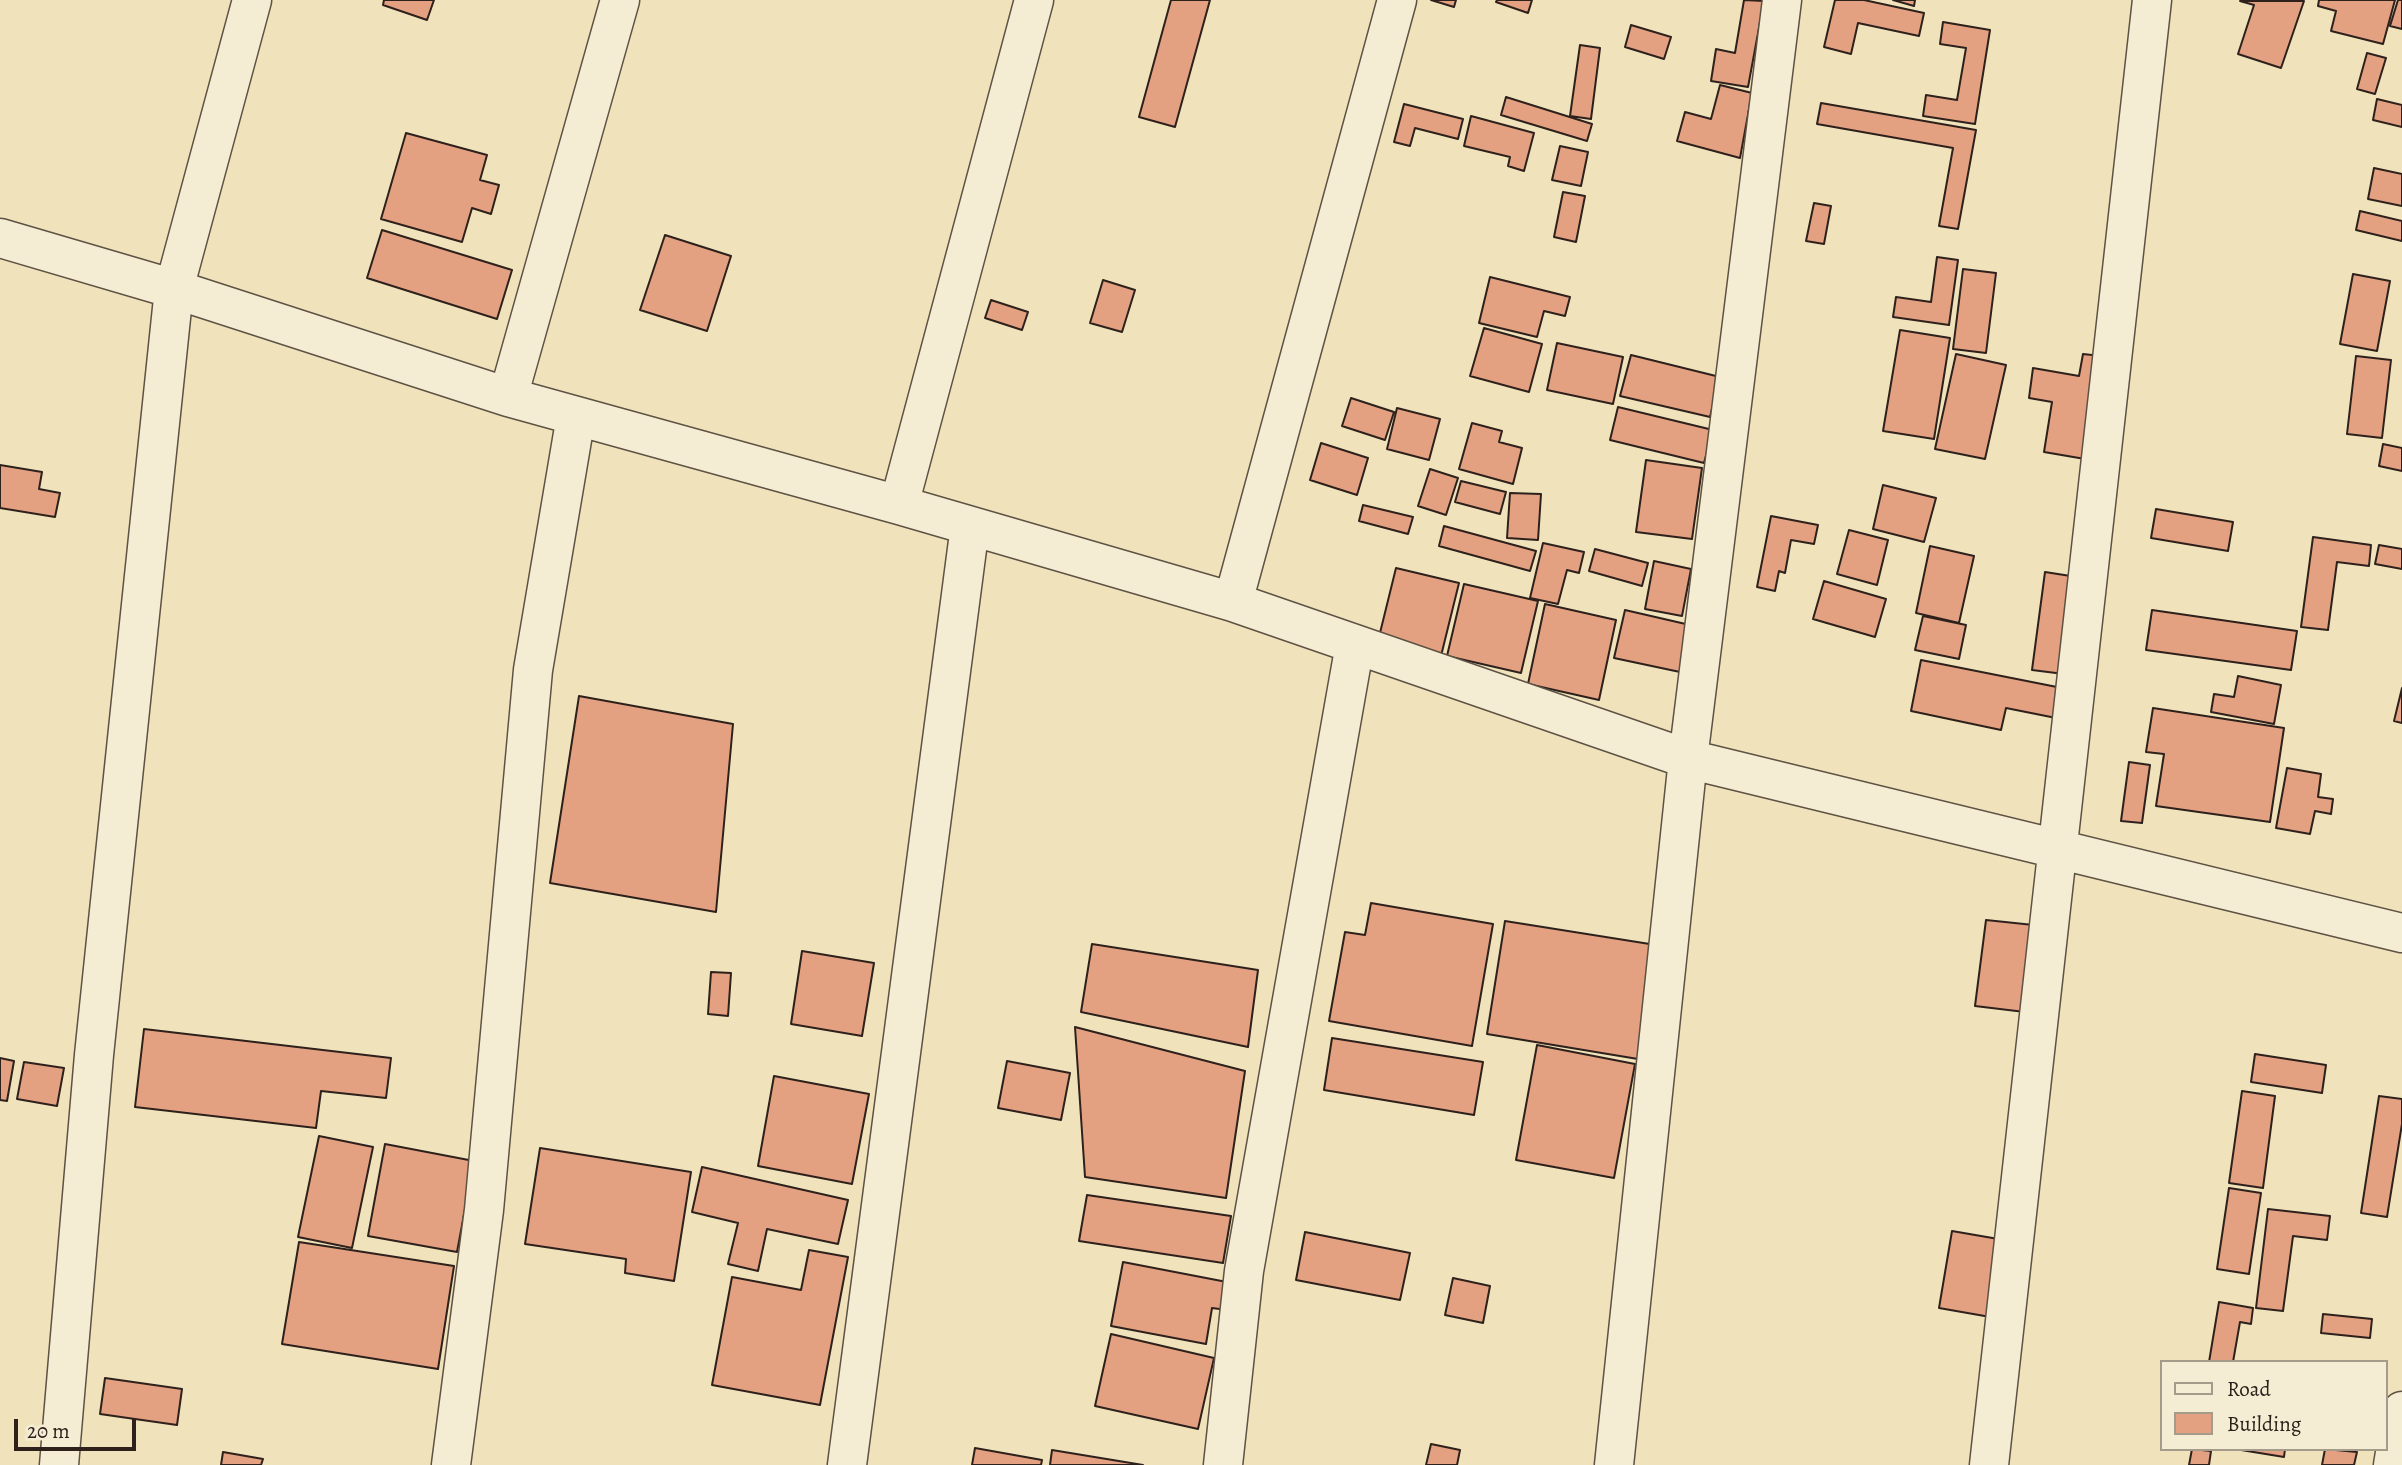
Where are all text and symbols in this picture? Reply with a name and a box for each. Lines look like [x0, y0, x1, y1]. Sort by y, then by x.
legend [2160, 1360, 2388, 1451]
text: Road [2227, 1375, 2271, 1403]
scale bar [18, 1406, 140, 1450]
text: Building [2227, 1410, 2301, 1438]
text: 20 m [27, 1417, 70, 1445]

